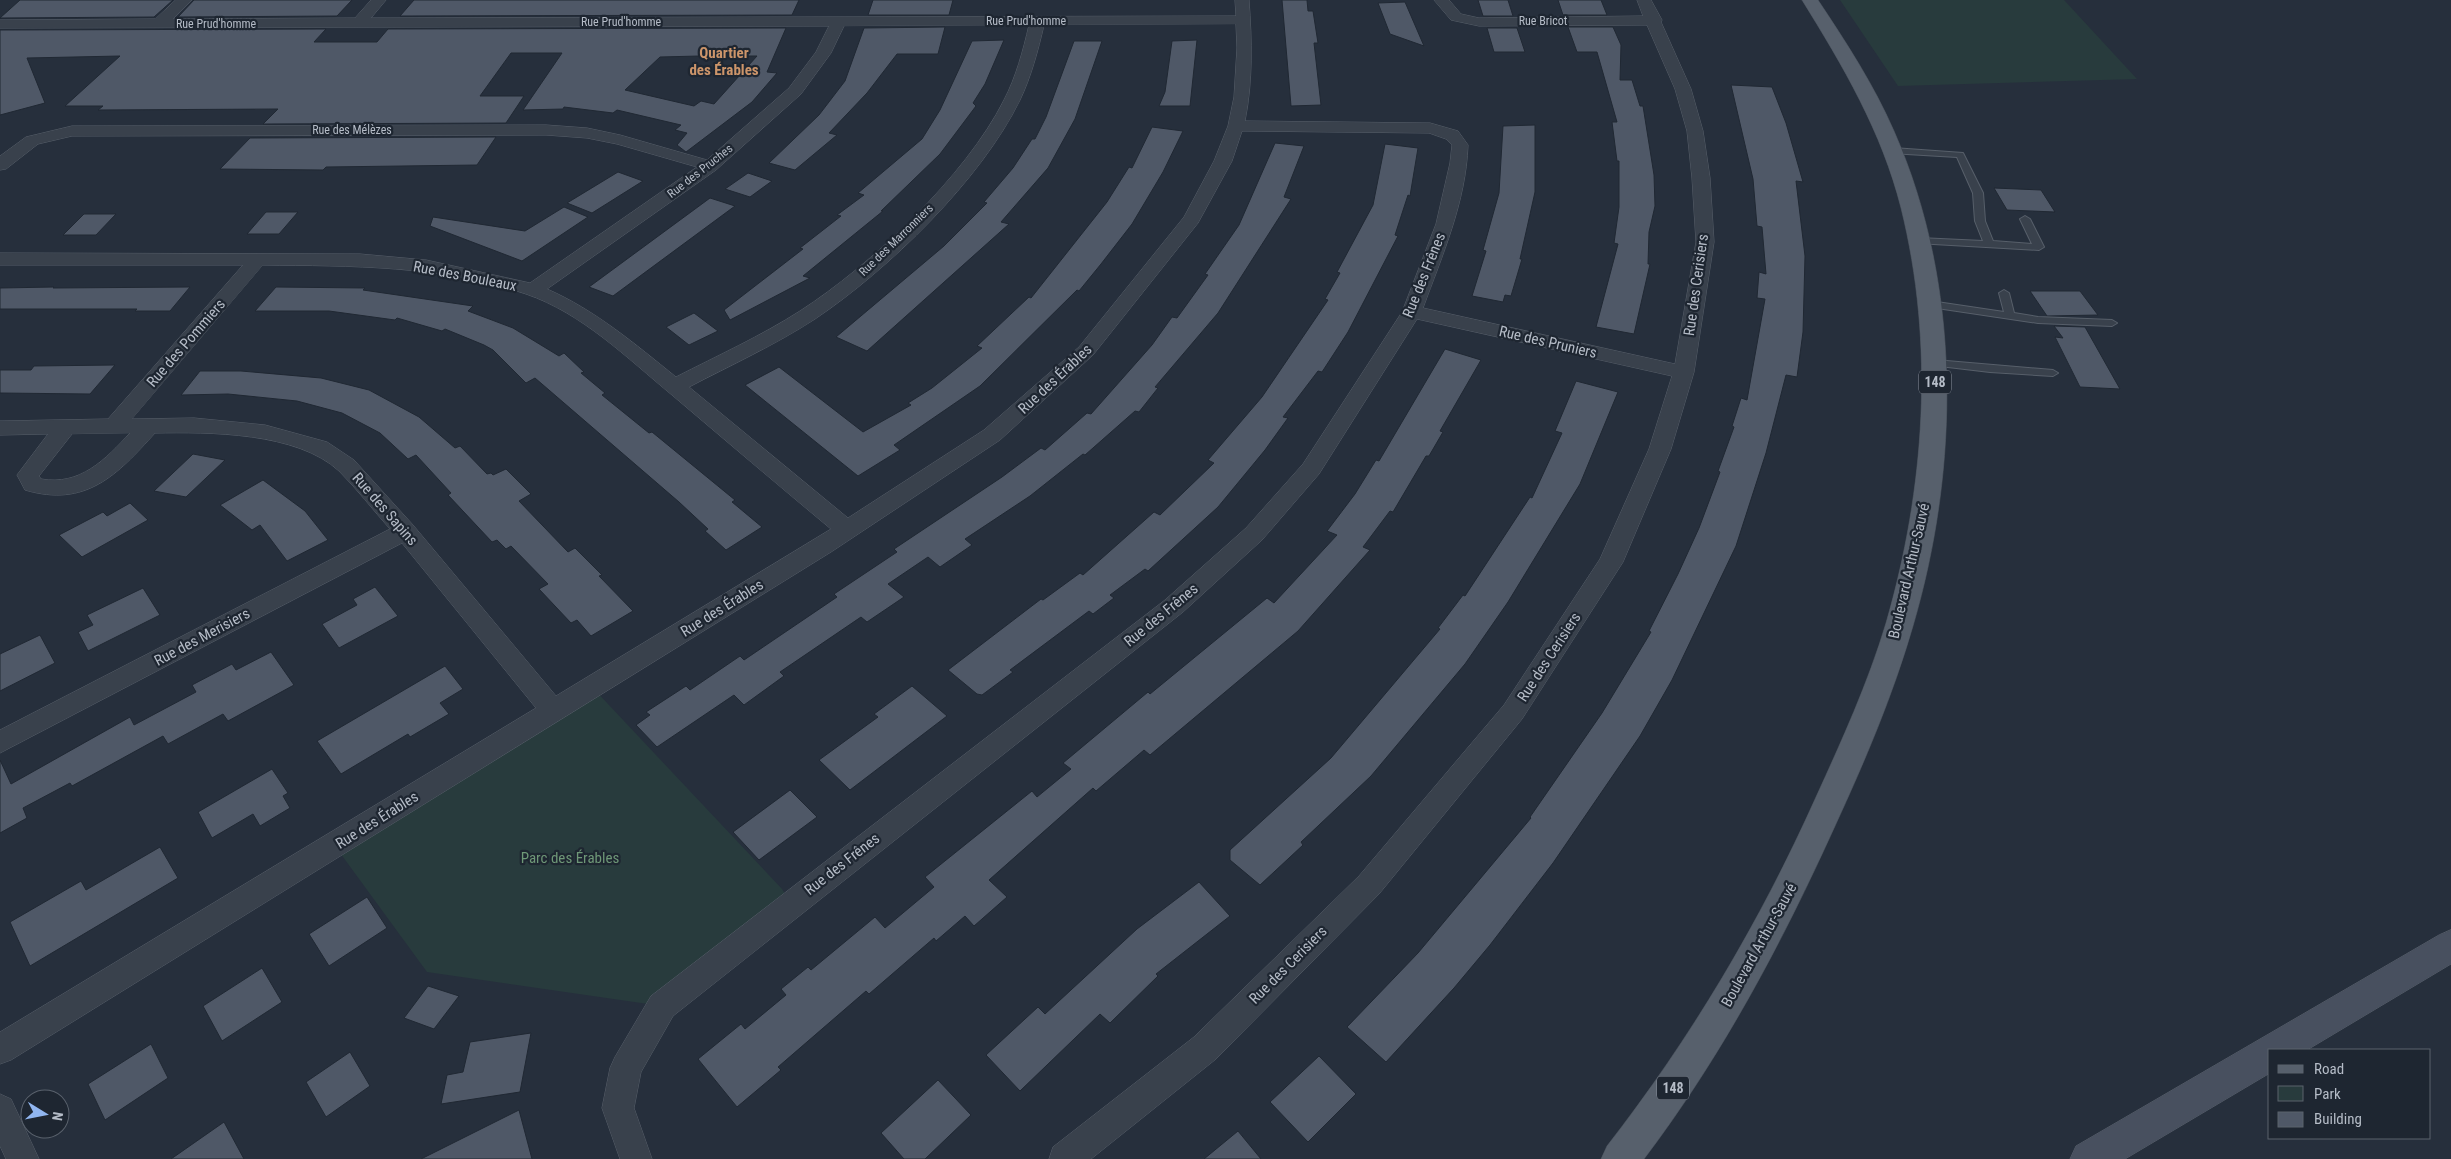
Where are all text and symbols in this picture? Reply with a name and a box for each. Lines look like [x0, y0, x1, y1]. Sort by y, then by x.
street label: Rue Prud'homme [986, 14, 1066, 28]
street label: Rue Bricot [1519, 14, 1568, 28]
street label: Rue Prud'homme [581, 15, 661, 29]
street label: Rue Prud'homme [176, 17, 256, 31]
district label: Quartier des Érables [689, 44, 759, 79]
street label: Rue des Mélèzes [312, 123, 392, 137]
street label: Rue des Pruches [665, 141, 735, 201]
street label: Rue des Marronniers [856, 201, 936, 279]
street label: Rue des Frênes [1399, 230, 1449, 320]
street label: Rue des Cerisiers [1680, 233, 1712, 337]
street label: Rue des Bouleaux [412, 257, 519, 295]
street label: Rue des Pommiers [143, 295, 229, 391]
street label: Rue des Pruniers [1497, 322, 1599, 362]
street label: Rue des Érables [1014, 340, 1096, 418]
road number: 148 [1919, 371, 1951, 394]
street label: Rue des Sapins [349, 469, 422, 549]
street label: Boulevard Arthur-Sauvé [1885, 501, 1933, 641]
street label: Rue des Érables [677, 575, 767, 641]
street label: Rue des Frênes [1120, 580, 1202, 650]
street label: Rue des Merisiers [151, 604, 253, 670]
street label: Rue des Cerisiers [1513, 609, 1585, 705]
street label: Rue des Érables [332, 787, 422, 853]
street label: Rue des Frênes [801, 829, 883, 899]
park label: Parc des Érables [521, 849, 619, 867]
street label: Boulevard Arthur-Sauvé [1718, 880, 1800, 1010]
street label: Rue des Cerisiers [1245, 922, 1331, 1008]
legend [2268, 1049, 2431, 1139]
text: Road [2314, 1060, 2344, 1078]
road number: 148 [1657, 1076, 1689, 1100]
text: Park [2314, 1085, 2341, 1103]
north arrow [20, 1089, 70, 1139]
text: Building [2314, 1110, 2362, 1128]
text: N [49, 1111, 66, 1122]

